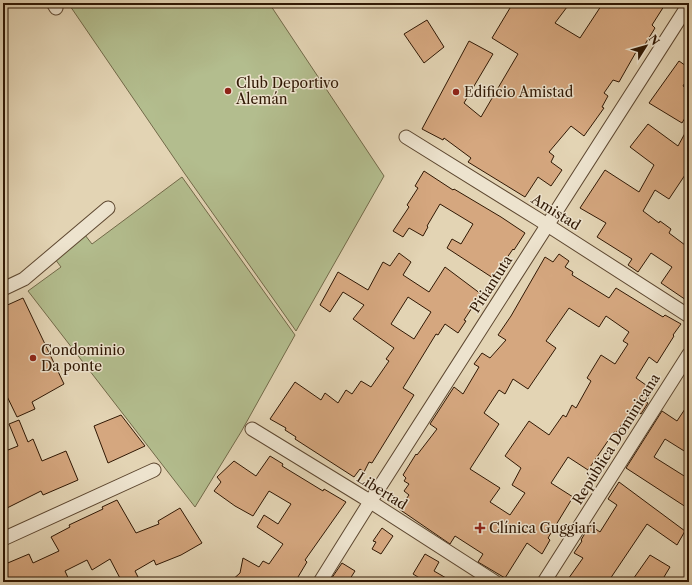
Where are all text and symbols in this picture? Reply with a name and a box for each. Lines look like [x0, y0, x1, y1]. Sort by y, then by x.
north arrow [626, 26, 666, 66]
text: N [646, 32, 663, 48]
place label: Club Deportivo Alemán [235, 74, 339, 108]
place label: Edificio Amistad [464, 83, 574, 101]
marker: Club Deportivo Alemán [223, 86, 233, 96]
marker: Edificio Amistad [451, 87, 461, 97]
street label: Amistad [527, 189, 584, 234]
street label: Pitiantuta [466, 251, 517, 316]
place label: Condominio Da ponte [41, 341, 125, 375]
marker: Condominio Da ponte [28, 353, 38, 363]
street label: República Dominicana [568, 370, 664, 508]
street label: Libertad [353, 468, 411, 514]
place label: Clínica Guggiari [489, 519, 596, 537]
marker: Clínica Guggiari [474, 522, 486, 534]

